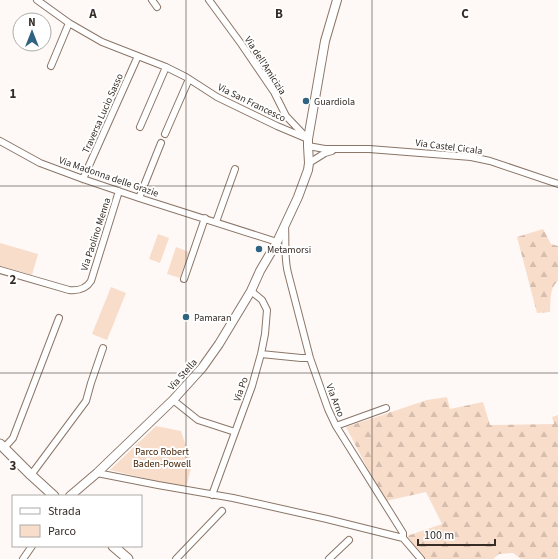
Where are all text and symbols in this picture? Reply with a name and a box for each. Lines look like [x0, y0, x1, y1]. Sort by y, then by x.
text: A [88, 5, 97, 23]
text: B [275, 5, 283, 23]
text: C [461, 5, 469, 23]
north arrow [12, 12, 52, 52]
text: N [28, 15, 36, 30]
street label: Via dell'Amicizia [241, 34, 289, 98]
street label: Traversa Lucio Sasso [79, 71, 127, 156]
street label: Via San Francesco [215, 80, 288, 125]
text: 1 [10, 85, 17, 103]
place label: Guardiola [314, 95, 355, 109]
marker: Guardiola [301, 96, 311, 106]
street label: Via Castel Cicala [415, 136, 483, 158]
street label: Via Madonna delle Grazie [57, 153, 160, 201]
street label: Via Paolino Menna [77, 196, 114, 273]
place label: Metamorsi [267, 243, 311, 257]
marker: Metamorsi [254, 244, 264, 254]
text: 2 [10, 271, 17, 289]
place label: Pamaran [194, 311, 231, 325]
marker: Pamaran [181, 312, 191, 322]
street label: Via Stella [165, 356, 201, 394]
street label: Via Po [230, 375, 252, 404]
street label: Via Arno [322, 382, 348, 419]
park label: Parco Robert Baden-Powell [133, 445, 191, 471]
text: 3 [10, 457, 17, 475]
legend [12, 495, 142, 547]
text: Strada [48, 503, 81, 520]
scale bar [418, 521, 495, 547]
text: Parco [48, 523, 76, 540]
text: 100 m [424, 527, 454, 544]

